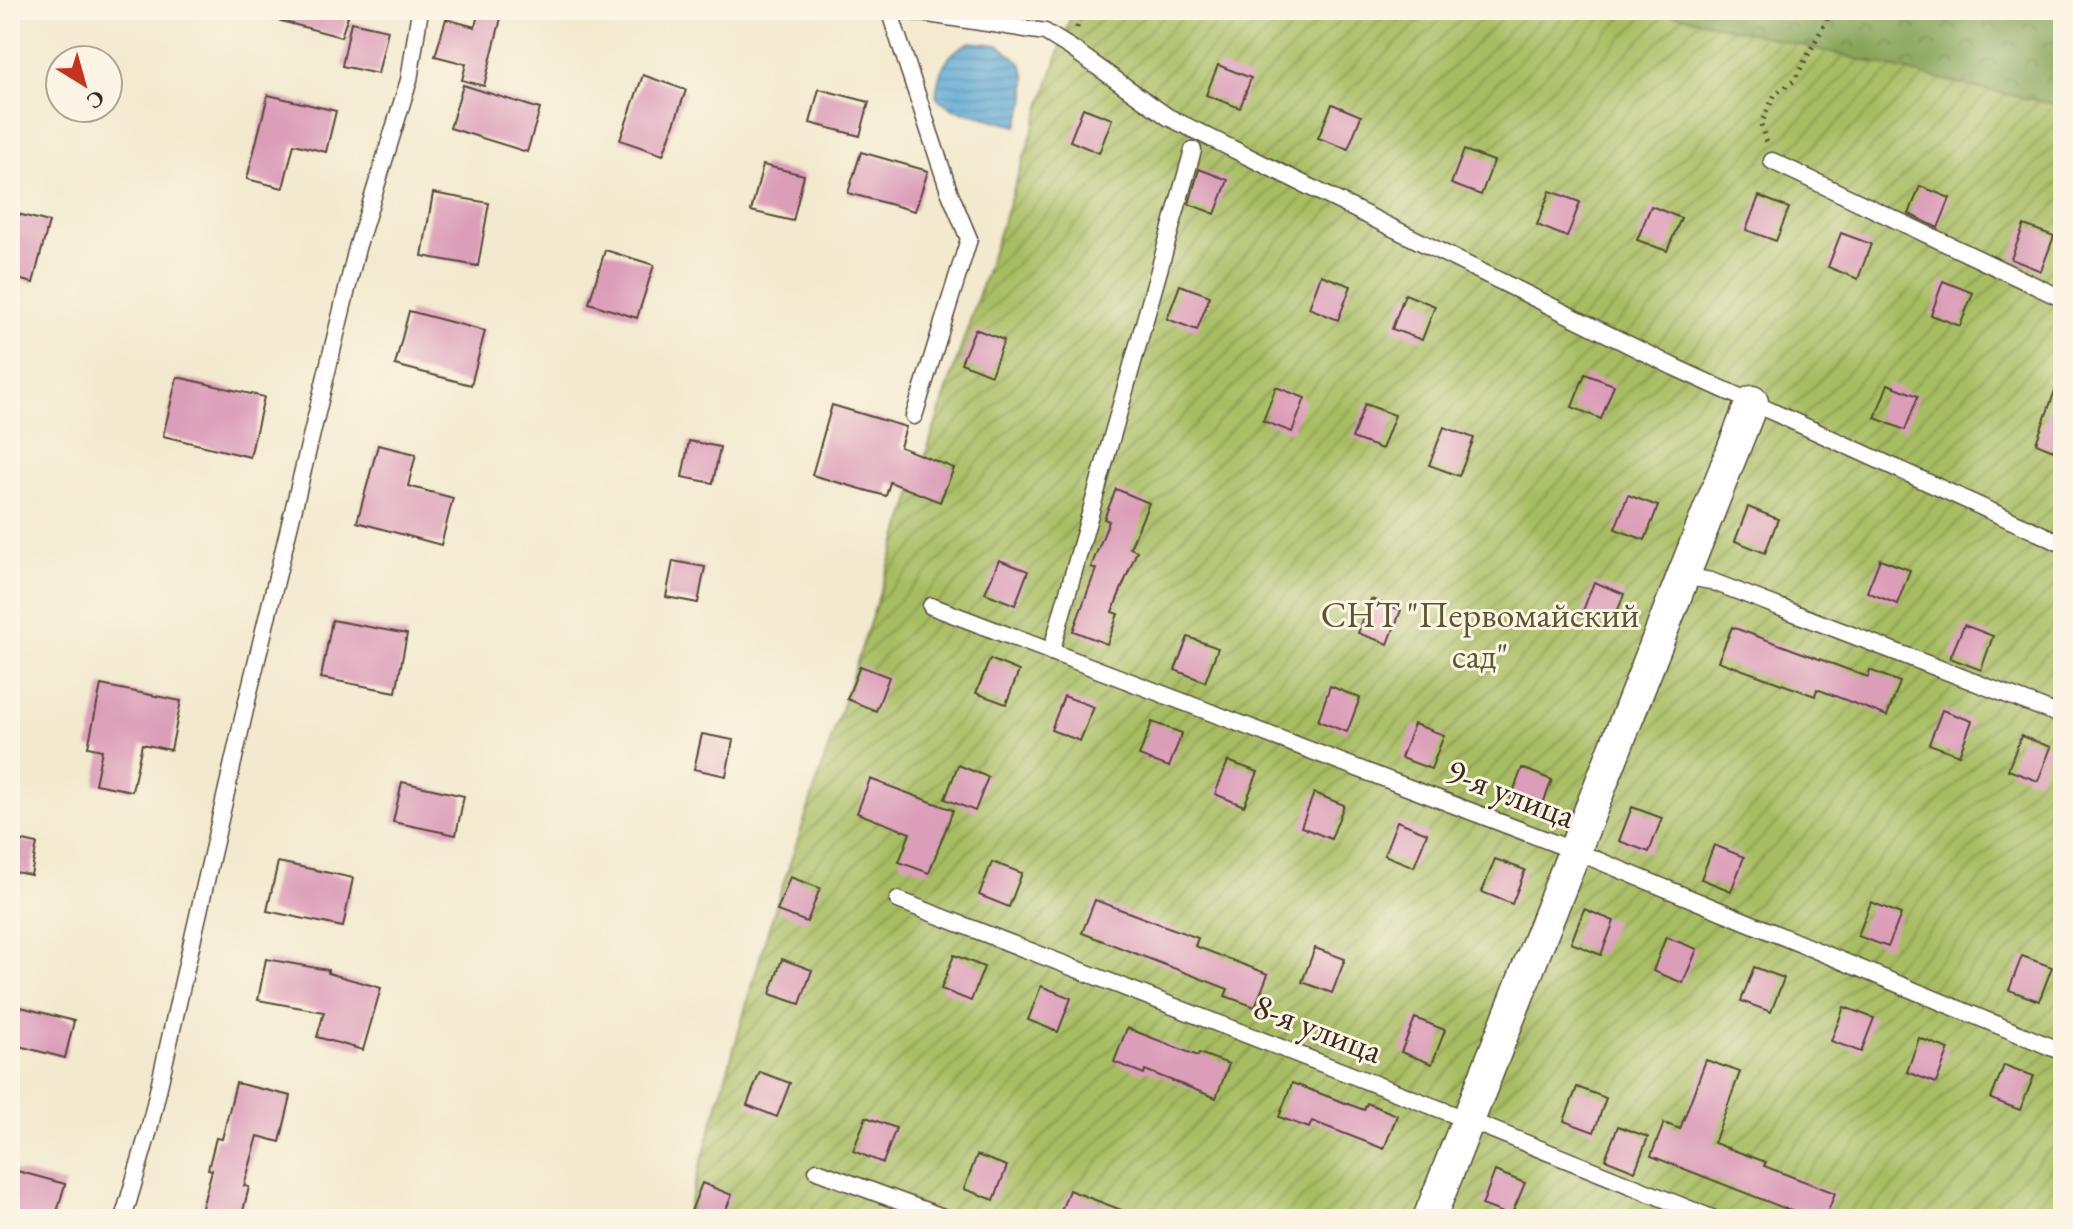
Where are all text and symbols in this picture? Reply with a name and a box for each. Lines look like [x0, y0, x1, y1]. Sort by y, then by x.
north arrow [44, 44, 124, 124]
text: С [81, 83, 111, 116]
park label: СНТ "Первомайский сад" [1321, 591, 1639, 679]
street label: 9-я улица [1440, 747, 1583, 839]
street label: 8-я улица [1247, 982, 1390, 1074]

